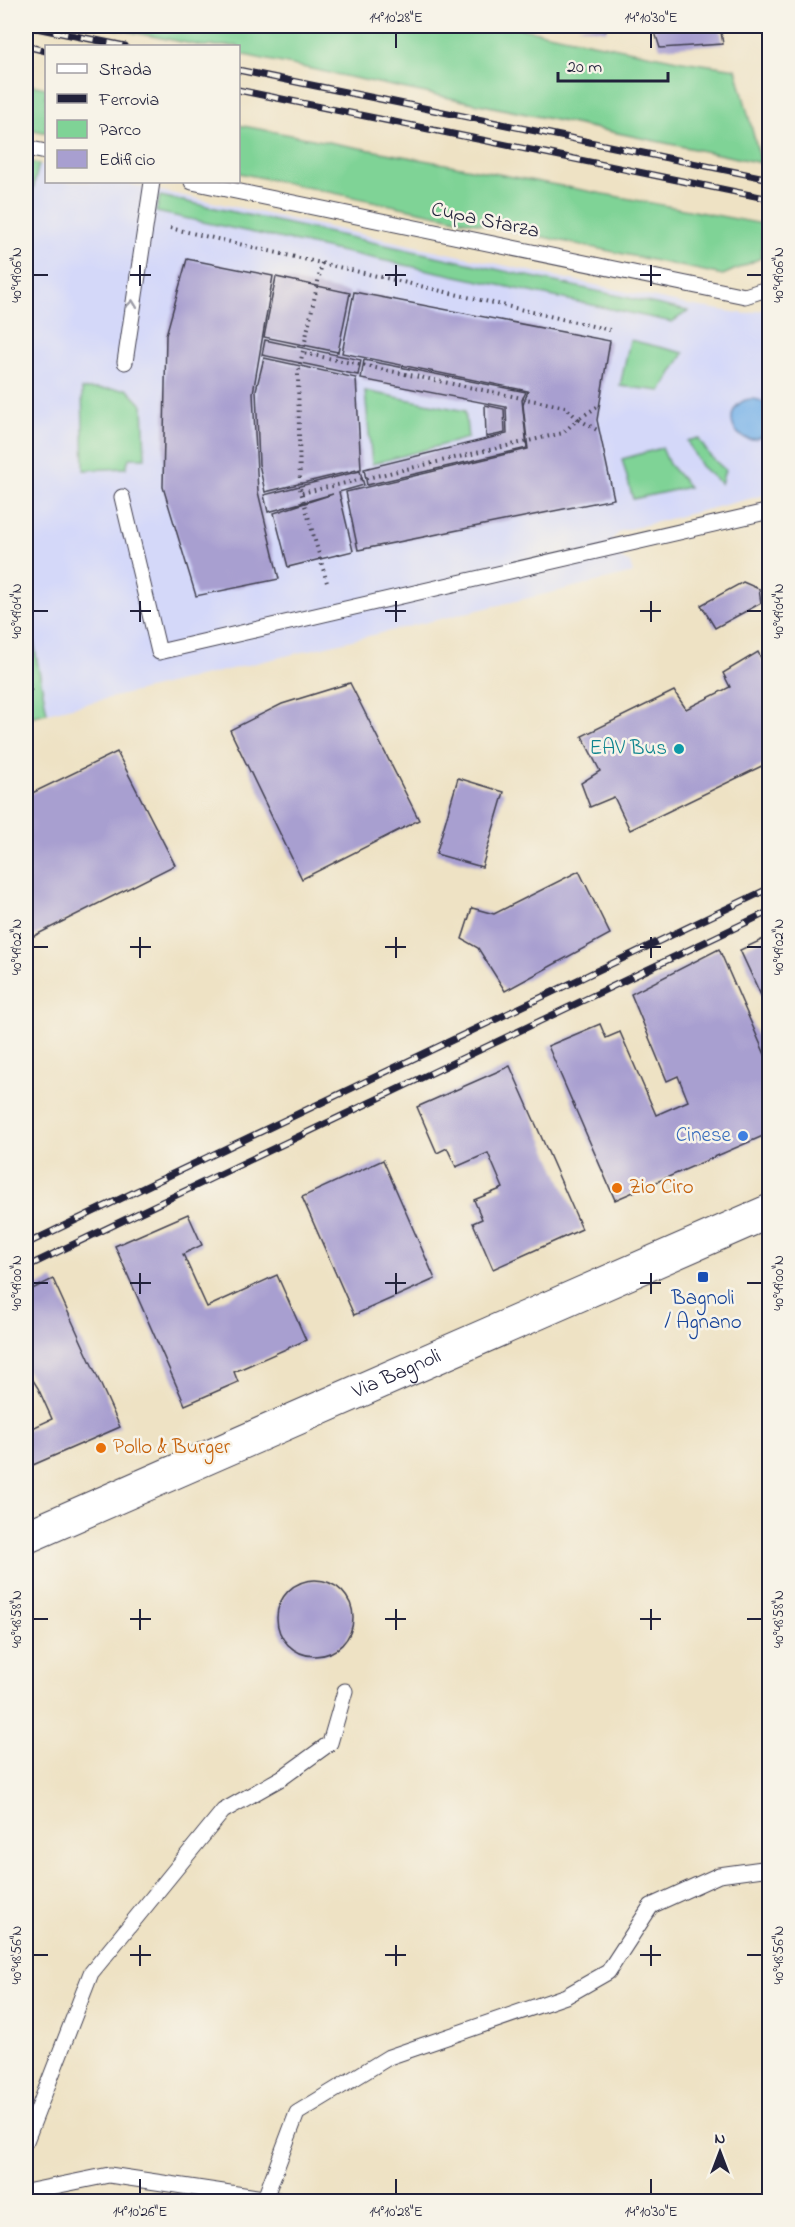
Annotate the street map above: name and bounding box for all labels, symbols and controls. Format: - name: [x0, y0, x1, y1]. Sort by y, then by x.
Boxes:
- text: 14°10'28"E: [369, 7, 423, 29]
- text: 14°10'30"E: [624, 7, 678, 29]
- legend: [45, 45, 240, 183]
- scale bar: [558, 45, 668, 83]
- text: 20 m: [567, 55, 602, 81]
- text: Strada: [99, 58, 152, 84]
- text: Ferrovia: [98, 88, 159, 114]
- text: Parco: [99, 118, 141, 144]
- text: Edificio: [99, 148, 155, 174]
- street label: Cupa Starza: [428, 195, 542, 247]
- text: 40°49'06"N: [6, 247, 28, 303]
- text: 40°49'06"N: [768, 247, 790, 303]
- one-way arrow: [125, 299, 138, 309]
- text: 40°49'04"N: [6, 583, 28, 639]
- text: 40°49'04"N: [768, 583, 790, 639]
- place label: EAV Bus: [589, 734, 667, 764]
- marker: EAV Bus: [672, 742, 686, 756]
- text: 40°49'02"N: [6, 919, 28, 975]
- text: 40°49'02"N: [768, 919, 790, 975]
- place label: Cinese: [676, 1121, 732, 1151]
- marker: Cinese: [736, 1129, 750, 1143]
- place label: Zio Ciro: [629, 1173, 694, 1203]
- marker: Zio Ciro: [610, 1181, 624, 1195]
- text: 40°49'00"N: [6, 1255, 28, 1311]
- text: 40°49'00"N: [768, 1255, 790, 1311]
- marker: Bagnoli / Agnano: [696, 1270, 710, 1284]
- place label: Bagnoli / Agnano: [664, 1284, 742, 1340]
- street label: Via Bagnoli: [347, 1342, 446, 1408]
- place label: Pollo & Burger: [113, 1433, 231, 1465]
- marker: Pollo & Burger: [94, 1441, 108, 1455]
- text: 40°48'58"N: [6, 1590, 28, 1648]
- text: 40°48'58"N: [768, 1590, 790, 1648]
- text: 40°48'56"N: [6, 1926, 28, 1984]
- text: 40°48'56"N: [768, 1926, 790, 1984]
- north arrow: [690, 2122, 750, 2182]
- text: N: [715, 2127, 726, 2151]
- text: 14°10'26"E: [113, 2201, 167, 2223]
- text: 14°10'28"E: [369, 2201, 423, 2223]
- text: 14°10'30"E: [624, 2201, 678, 2223]

